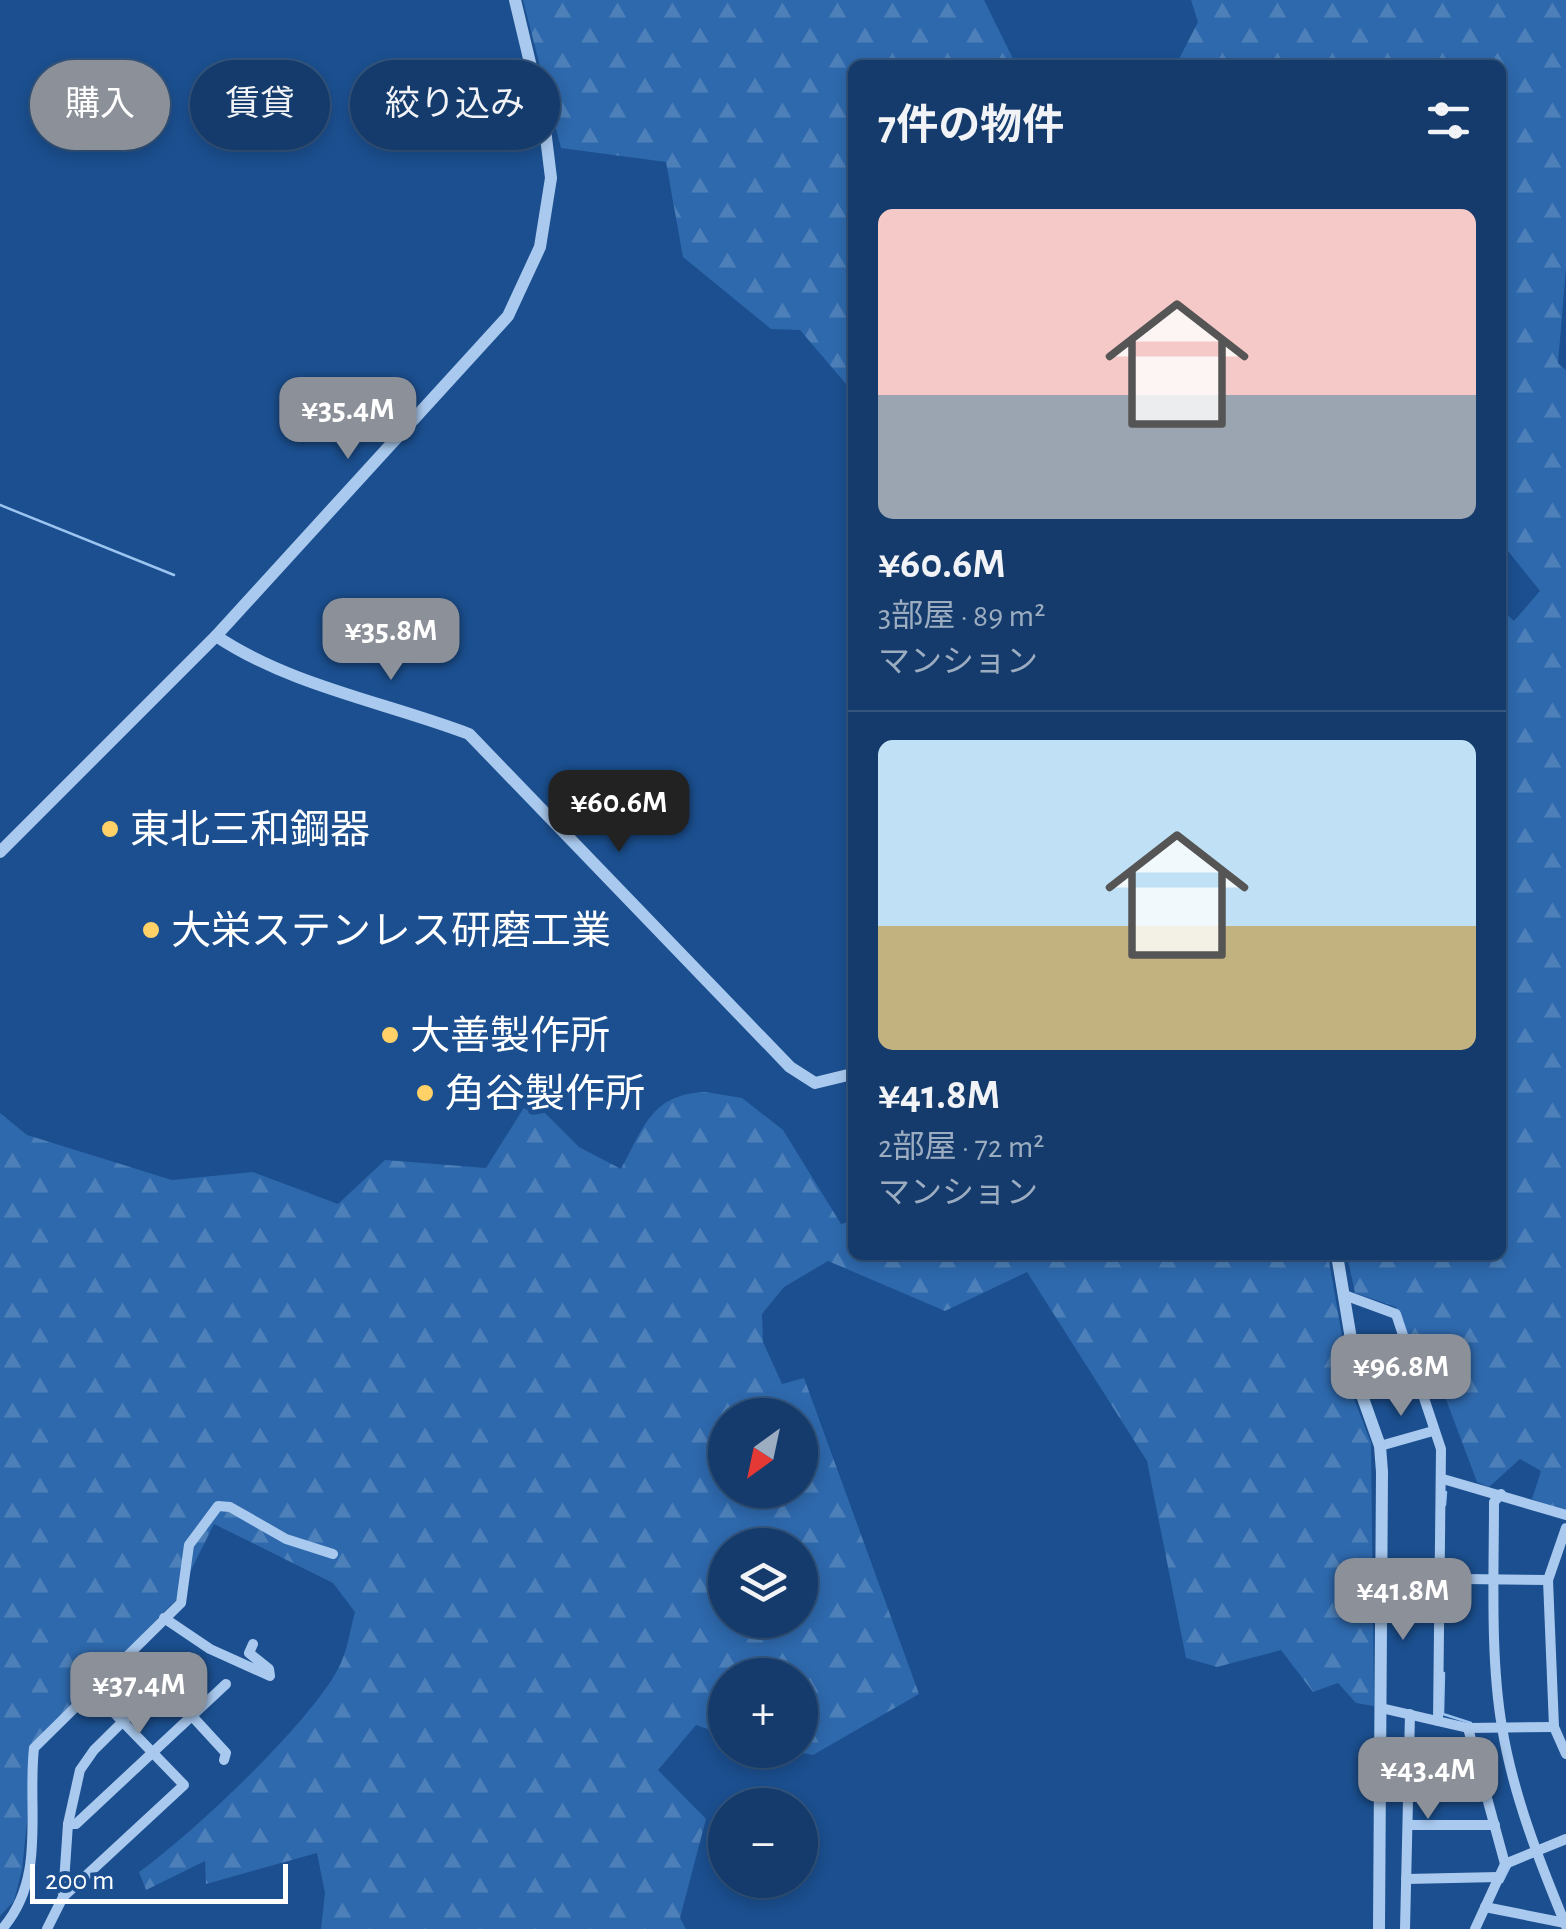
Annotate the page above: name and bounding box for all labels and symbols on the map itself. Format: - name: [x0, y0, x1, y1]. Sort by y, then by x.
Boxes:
- pin: ¥35.4M: [267, 377, 429, 462]
- pin: ¥35.8M: [310, 598, 472, 683]
- pin: ¥60.6M: [538, 770, 700, 855]
- place label: 東北三和鋼器: [130, 809, 370, 851]
- marker: 東北三和鋼器: [99, 818, 121, 840]
- place label: 大栄ステンレス研磨工業: [171, 910, 611, 952]
- marker: 大栄ステンレス研磨工業: [140, 919, 162, 941]
- place label: 大善製作所: [410, 1015, 610, 1057]
- marker: 大善製作所: [379, 1024, 401, 1046]
- place label: 角谷製作所: [445, 1073, 645, 1115]
- marker: 角谷製作所: [414, 1082, 436, 1104]
- pin: ¥96.8M: [1320, 1334, 1482, 1419]
- north arrow: [708, 1398, 818, 1508]
- pin: ¥41.8M: [1322, 1558, 1484, 1643]
- pin: ¥37.4M: [58, 1652, 220, 1737]
- pin: ¥43.4M: [1347, 1737, 1509, 1822]
- scale bar: [30, 1859, 288, 1904]

